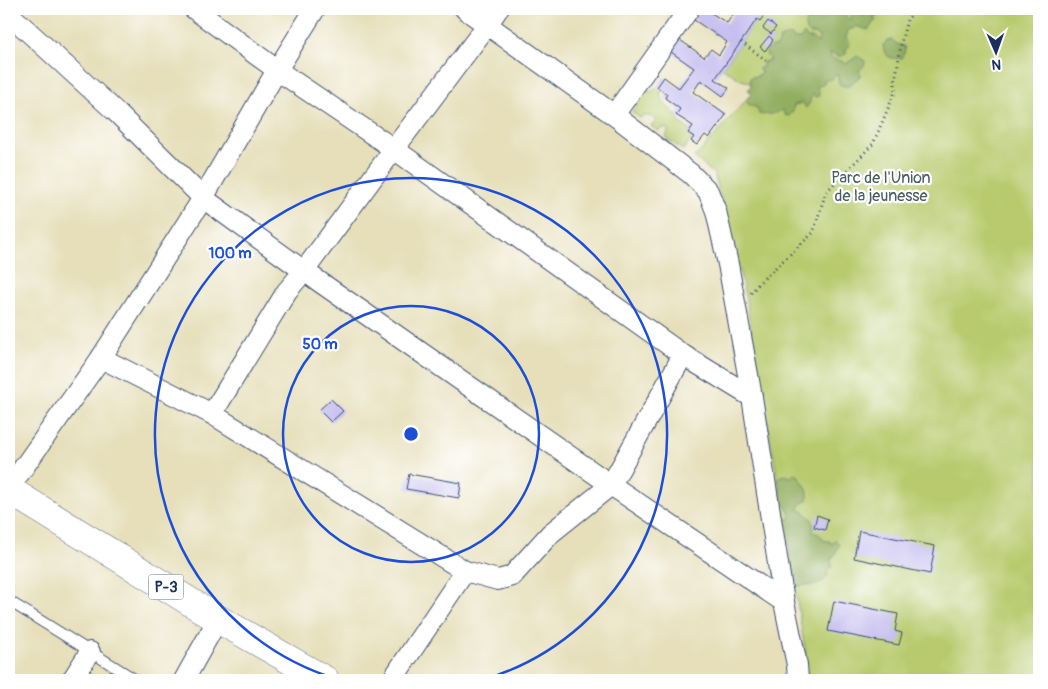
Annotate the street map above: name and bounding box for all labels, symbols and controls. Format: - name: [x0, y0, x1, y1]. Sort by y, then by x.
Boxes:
- north arrow: [970, 28, 1020, 78]
- text: N: [991, 56, 1001, 73]
- park label: Parc de l'Union de la jeunesse: [831, 168, 931, 206]
- text: 100 m: [209, 244, 251, 263]
- text: 50 m: [303, 335, 337, 354]
- centre of rings: [402, 425, 420, 443]
- road number: P-3: [148, 574, 184, 600]

